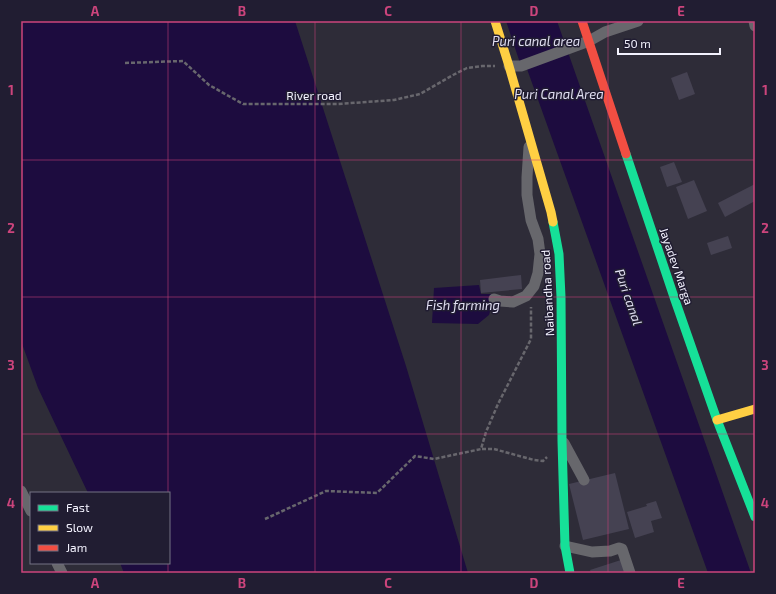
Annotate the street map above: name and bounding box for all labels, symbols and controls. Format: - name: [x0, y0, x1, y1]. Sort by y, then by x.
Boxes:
- text: A: [91, 3, 100, 19]
- text: B: [238, 3, 246, 19]
- text: C: [384, 3, 392, 19]
- text: D: [530, 3, 539, 19]
- text: E: [677, 3, 685, 19]
- scale bar: [618, 30, 720, 56]
- water label: Puri canal area: [492, 33, 580, 49]
- text: 50 m: [624, 36, 651, 50]
- text: 1: [8, 82, 14, 98]
- text: 1: [762, 82, 768, 98]
- water label: Puri Canal Area: [514, 86, 604, 102]
- street label: River road: [286, 88, 342, 102]
- text: 2: [7, 220, 15, 236]
- text: 2: [761, 220, 769, 236]
- street label: Jayadev Marga: [657, 226, 697, 306]
- street label: Naibandha road: [538, 249, 556, 337]
- water label: Puri canal: [612, 267, 646, 328]
- water label: Fish farming: [426, 297, 500, 313]
- text: 3: [7, 357, 15, 373]
- text: 3: [761, 357, 769, 373]
- legend: [30, 492, 170, 564]
- text: 4: [7, 495, 15, 511]
- text: 4: [761, 495, 769, 511]
- text: Fast: [66, 500, 90, 514]
- text: Slow: [66, 520, 93, 534]
- text: Jam: [66, 540, 87, 554]
- text: A: [91, 575, 100, 591]
- text: B: [238, 575, 246, 591]
- text: C: [384, 575, 392, 591]
- text: D: [530, 575, 539, 591]
- text: E: [677, 575, 685, 591]

